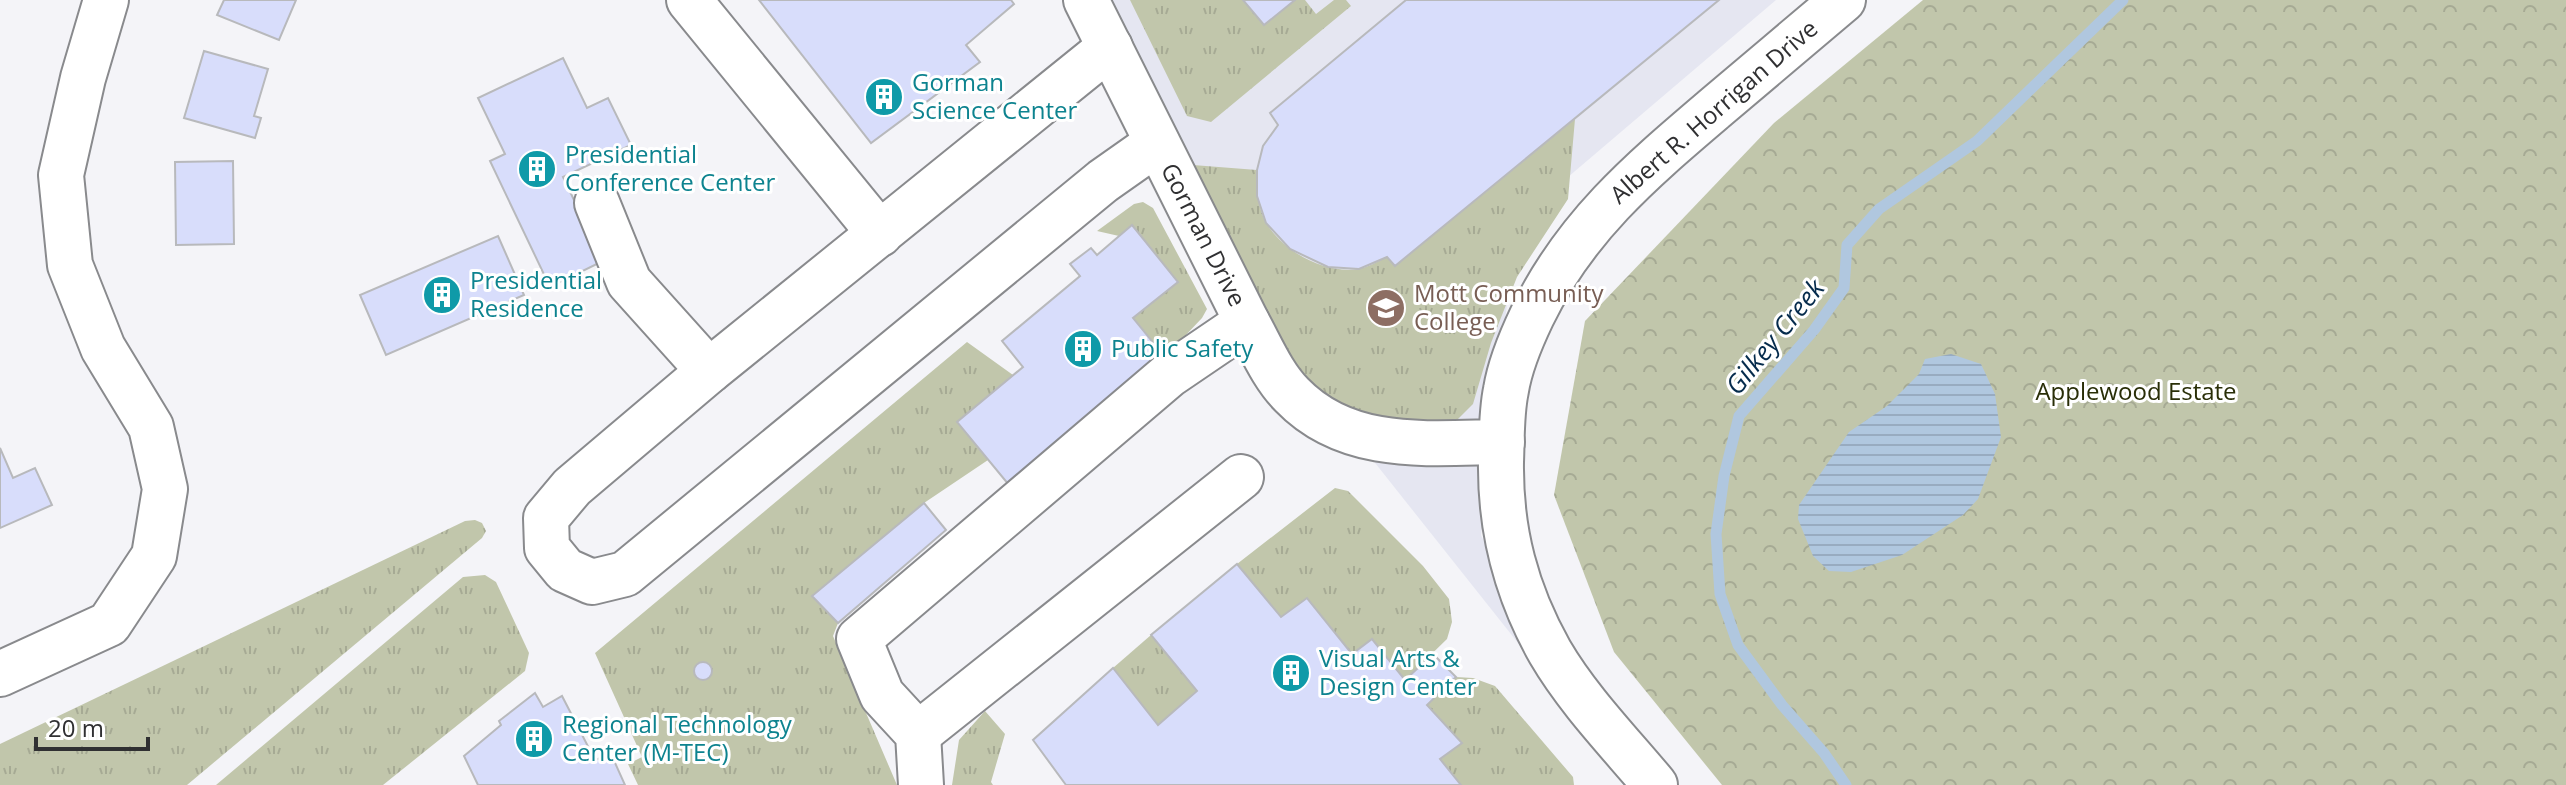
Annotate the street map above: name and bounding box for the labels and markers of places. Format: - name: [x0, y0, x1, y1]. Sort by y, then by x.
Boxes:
- place label: Gorman Science Center: [912, 65, 1077, 126]
- building icon: Gorman Science Center: [863, 76, 905, 118]
- place label: Presidential Conference Center: [565, 137, 775, 198]
- building icon: Presidential Conference Center: [516, 148, 558, 190]
- place label: Presidential Residence: [470, 263, 602, 324]
- building icon: Presidential Residence: [421, 274, 463, 316]
- place label: Mott Community College: [1414, 276, 1604, 337]
- school or university icon: Mott Community College: [1365, 287, 1407, 329]
- building icon: Public Safety: [1062, 328, 1104, 370]
- place label: Public Safety: [1111, 331, 1254, 364]
- place label: Visual Arts & Design Center: [1319, 641, 1477, 702]
- building icon: Visual Arts & Design Center: [1270, 652, 1312, 694]
- place label: Regional Technology Center (M-TEC): [562, 707, 793, 768]
- building icon: Regional Technology Center (M-TEC): [513, 718, 555, 760]

